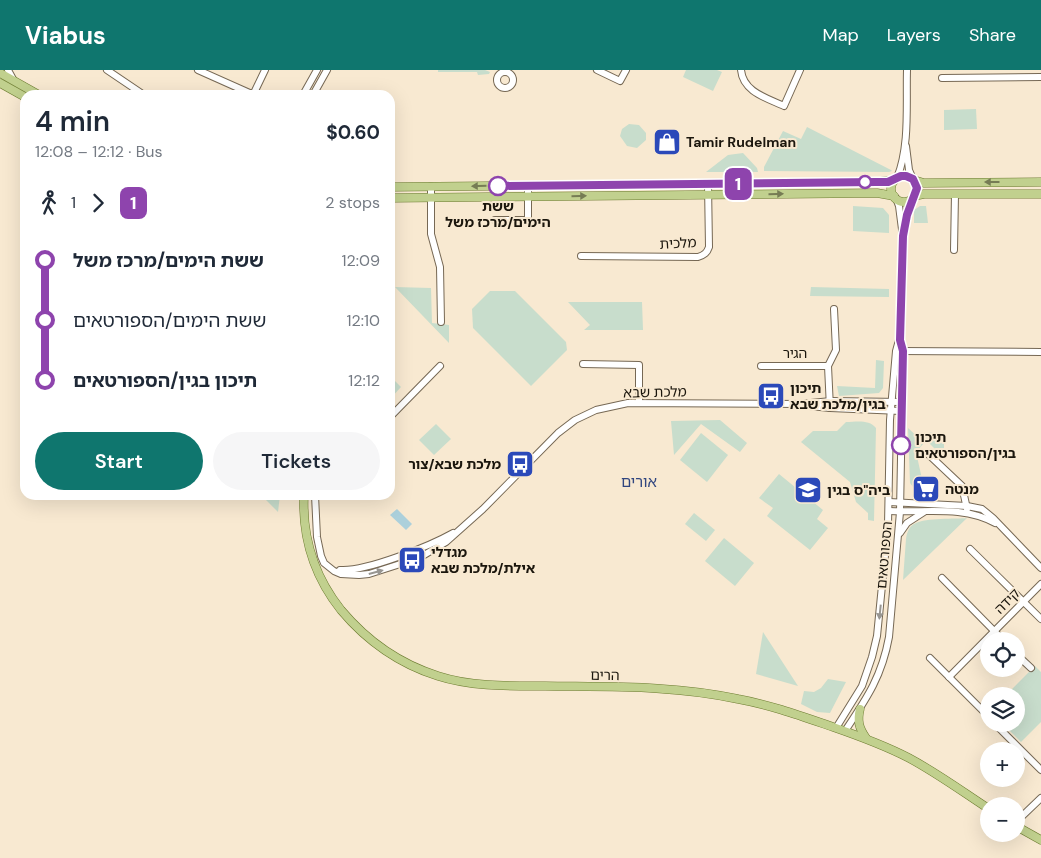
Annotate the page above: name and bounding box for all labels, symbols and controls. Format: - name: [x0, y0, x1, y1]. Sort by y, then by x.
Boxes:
- text: Viabus: [25, 20, 106, 51]
- text: Map: [823, 23, 859, 47]
- text: Layers: [887, 23, 941, 47]
- text: Share: [969, 23, 1016, 47]
- text: 4 min: [35, 103, 110, 140]
- text: $0.60: [326, 120, 380, 145]
- shop icon: Tamir Rudelman: [652, 127, 682, 157]
- place label: Tamir Rudelman: [686, 133, 796, 151]
- text: 12:08 – 12:12 · Bus: [35, 141, 163, 162]
- line badge: 1: [722, 168, 754, 200]
- text: 1: [735, 172, 741, 196]
- unlabelled marker: [858, 175, 872, 189]
- marker: ששת הימים/מרכז משל: [488, 176, 508, 196]
- one-way arrow: [984, 178, 1000, 186]
- one-way arrow: [471, 182, 487, 190]
- icon: walk: [35, 189, 63, 217]
- icon: forward: [84, 189, 112, 217]
- one-way arrow: [768, 190, 784, 198]
- text: 1: [130, 191, 137, 215]
- text: 1: [71, 192, 76, 213]
- text: 2 stops: [325, 192, 380, 213]
- one-way arrow: [571, 192, 587, 200]
- place label: ששת הימים/מרכז משל: [445, 197, 551, 231]
- street label: מלכית: [659, 233, 697, 253]
- text: ששת הימים/מרכז משל: [73, 248, 264, 273]
- text: 12:09: [342, 250, 380, 271]
- text: ששת הימים/הספורטאים: [73, 308, 266, 333]
- text: 12:10: [347, 310, 380, 331]
- street label: הגיר: [783, 344, 807, 362]
- text: תיכון בגין/הספורטאים: [73, 368, 257, 393]
- text: 12:12: [348, 370, 380, 391]
- place label: תיכון בגין/מלכת שבא: [790, 379, 886, 413]
- bus stop icon: תיכון בגין/מלכת שבא: [756, 381, 786, 411]
- street label: מלכת שבא: [623, 382, 687, 402]
- place label: תיכון בגין/הספורטאים: [915, 428, 1016, 462]
- button: Start: [35, 432, 203, 490]
- button: Tickets: [213, 432, 380, 490]
- marker: תיכון בגין/הספורטאים: [891, 435, 911, 455]
- bus stop icon: מלכת שבא/צור: [505, 449, 535, 479]
- place label: מלכת שבא/צור: [408, 455, 501, 473]
- district label: אורים: [621, 472, 657, 492]
- supermarket icon: מנטה: [911, 474, 941, 504]
- school or university icon: ביה"ס בגין: [793, 475, 823, 505]
- place label: מנטה: [945, 480, 979, 498]
- place label: ביה"ס בגין: [827, 481, 890, 499]
- street label: הספורטאים: [872, 520, 896, 590]
- place label: מגדלי אילת/מלכת שבא: [431, 543, 536, 577]
- bus stop icon: מגדלי אילת/מלכת שבא: [397, 545, 427, 575]
- one-way arrow: [368, 568, 383, 576]
- street label: קידה: [990, 584, 1024, 618]
- one-way arrow: [875, 604, 883, 620]
- map controls: [980, 632, 1025, 842]
- button: locate: [980, 632, 1025, 677]
- street label: הרים: [590, 666, 620, 684]
- button: layers: [980, 687, 1025, 732]
- button: +: [980, 742, 1025, 787]
- button: −: [980, 797, 1025, 842]

